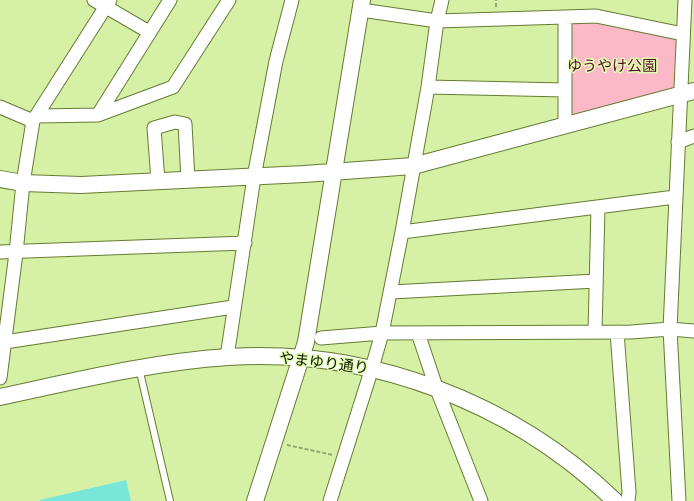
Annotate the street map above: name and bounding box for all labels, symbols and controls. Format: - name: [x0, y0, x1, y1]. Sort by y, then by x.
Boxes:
- park label: ゆうやけ公園: [567, 57, 657, 75]
- street label: やまゆり通り: [278, 349, 370, 377]

